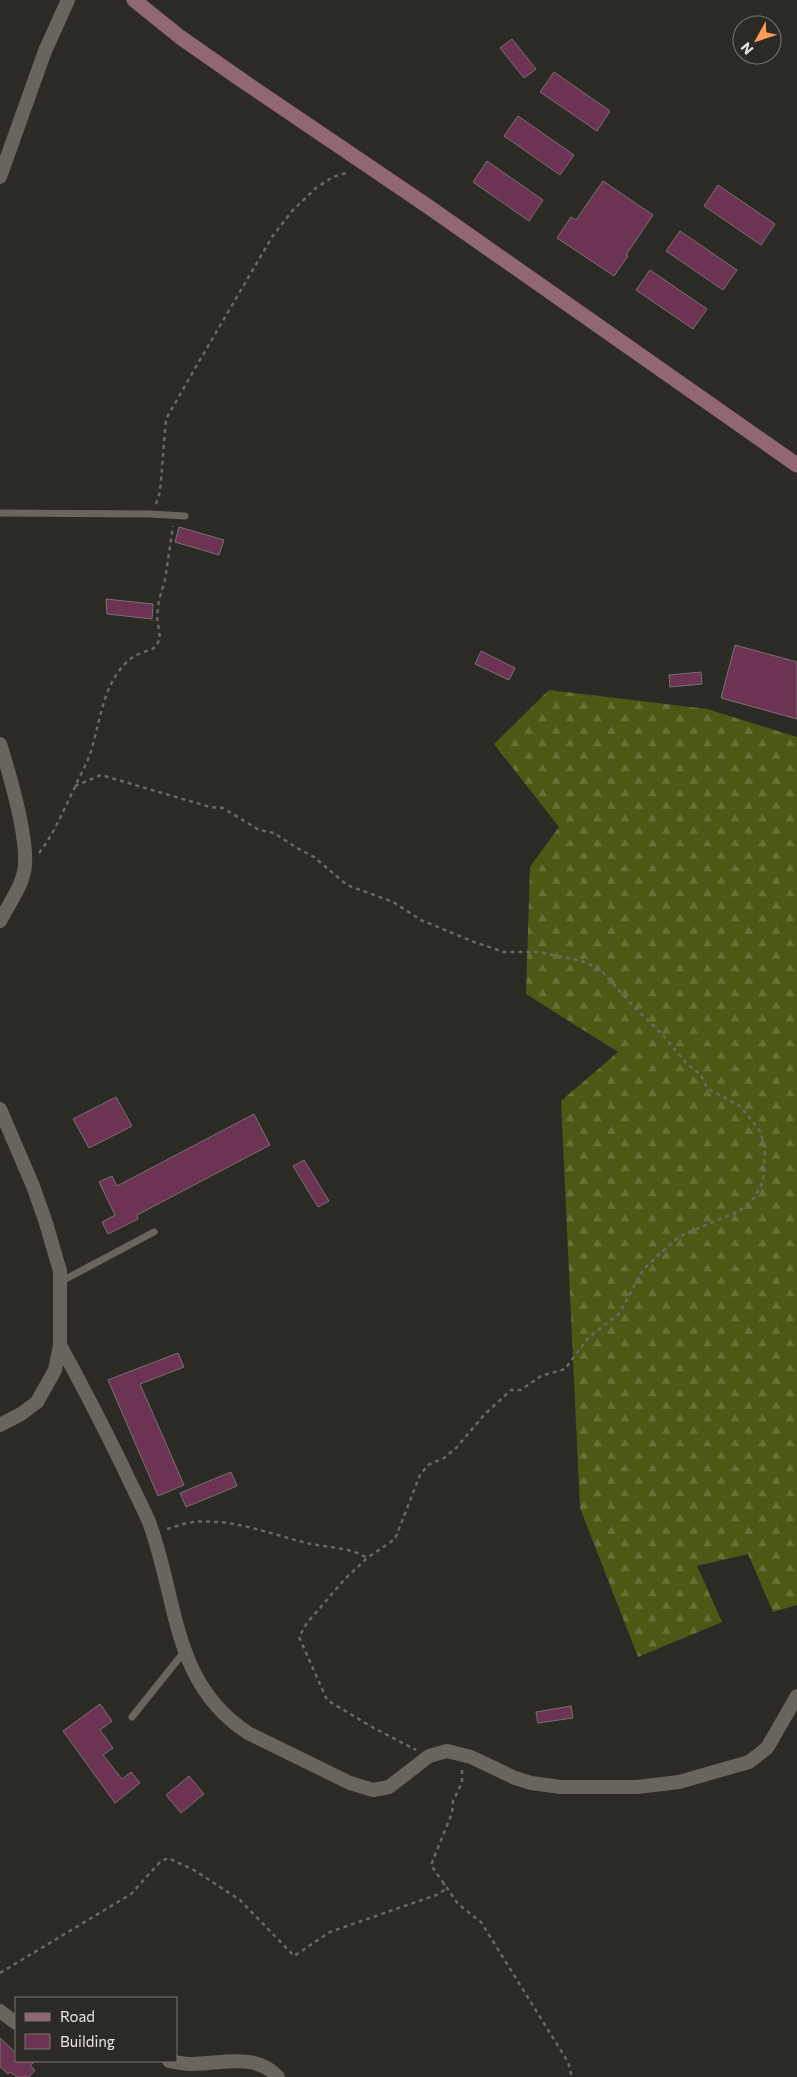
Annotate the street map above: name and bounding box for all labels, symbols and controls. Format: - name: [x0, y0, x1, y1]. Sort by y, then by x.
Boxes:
- north arrow: [732, 15, 782, 65]
- text: N: [737, 39, 757, 58]
- legend: [15, 1997, 178, 2062]
- text: Road: [60, 2007, 95, 2025]
- text: Building: [60, 2032, 115, 2050]

